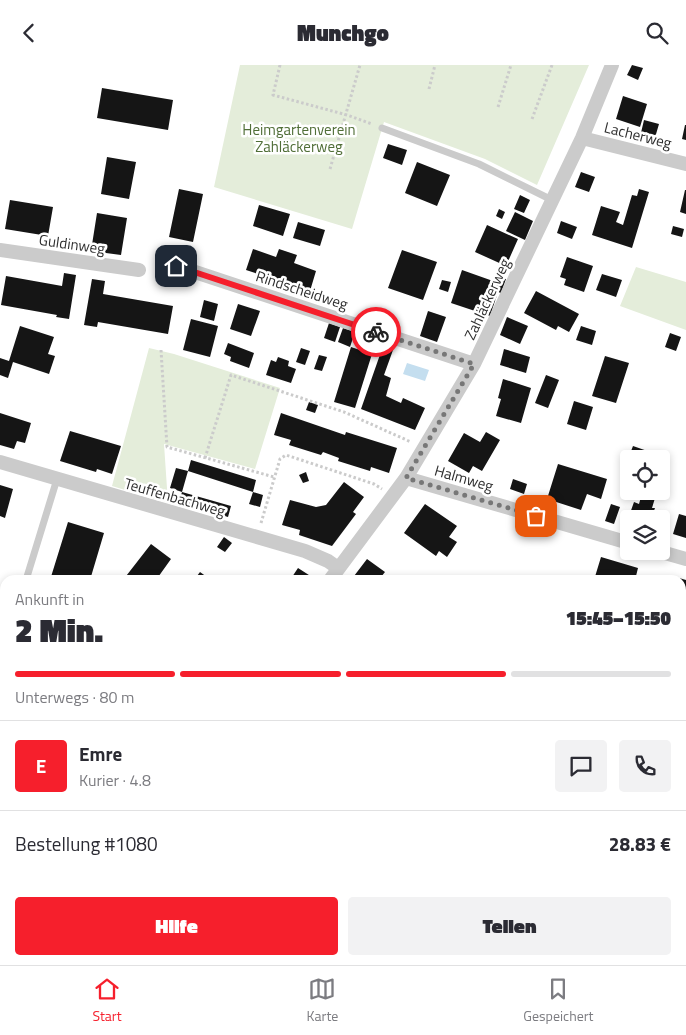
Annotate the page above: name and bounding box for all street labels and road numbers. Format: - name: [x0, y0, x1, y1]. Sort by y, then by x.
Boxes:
- street label: Lacherweg: [602, 116, 674, 155]
- street label: Guldinweg: [37, 228, 107, 260]
- street label: Zahläckerweg: [458, 254, 516, 344]
- street label: Rindscheidweg: [253, 264, 351, 316]
- street label: Halmweg: [432, 459, 496, 497]
- street label: Teuffenbachweg: [122, 472, 228, 522]

